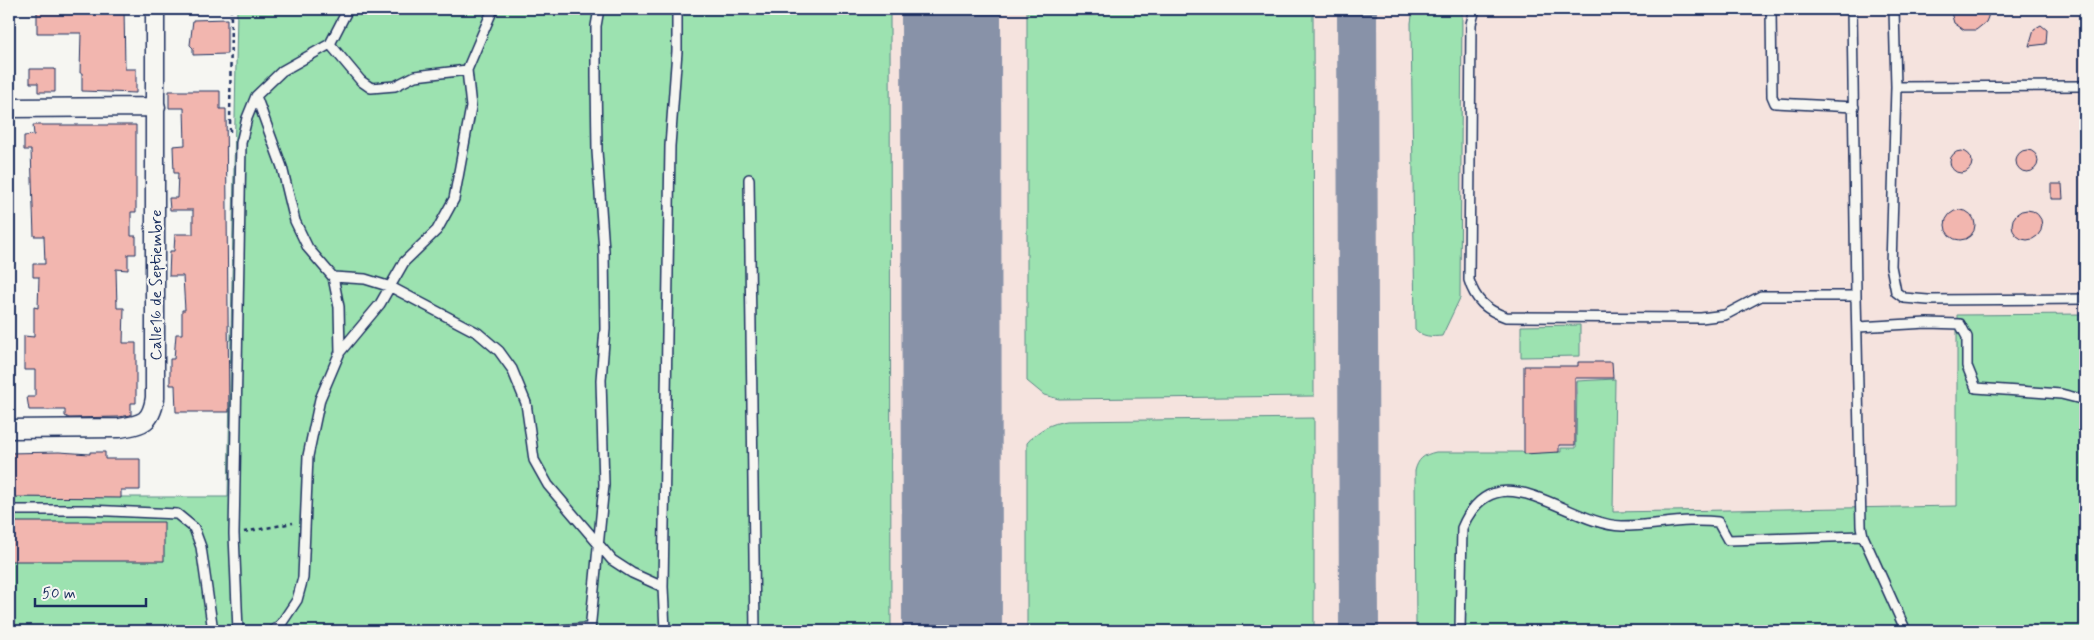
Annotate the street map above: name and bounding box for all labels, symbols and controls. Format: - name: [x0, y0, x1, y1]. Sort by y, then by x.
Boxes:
- street label: Calle16 de Septiembre: [146, 209, 167, 361]
- scale bar: [35, 575, 146, 607]
- text: 50 m: [42, 584, 76, 604]

